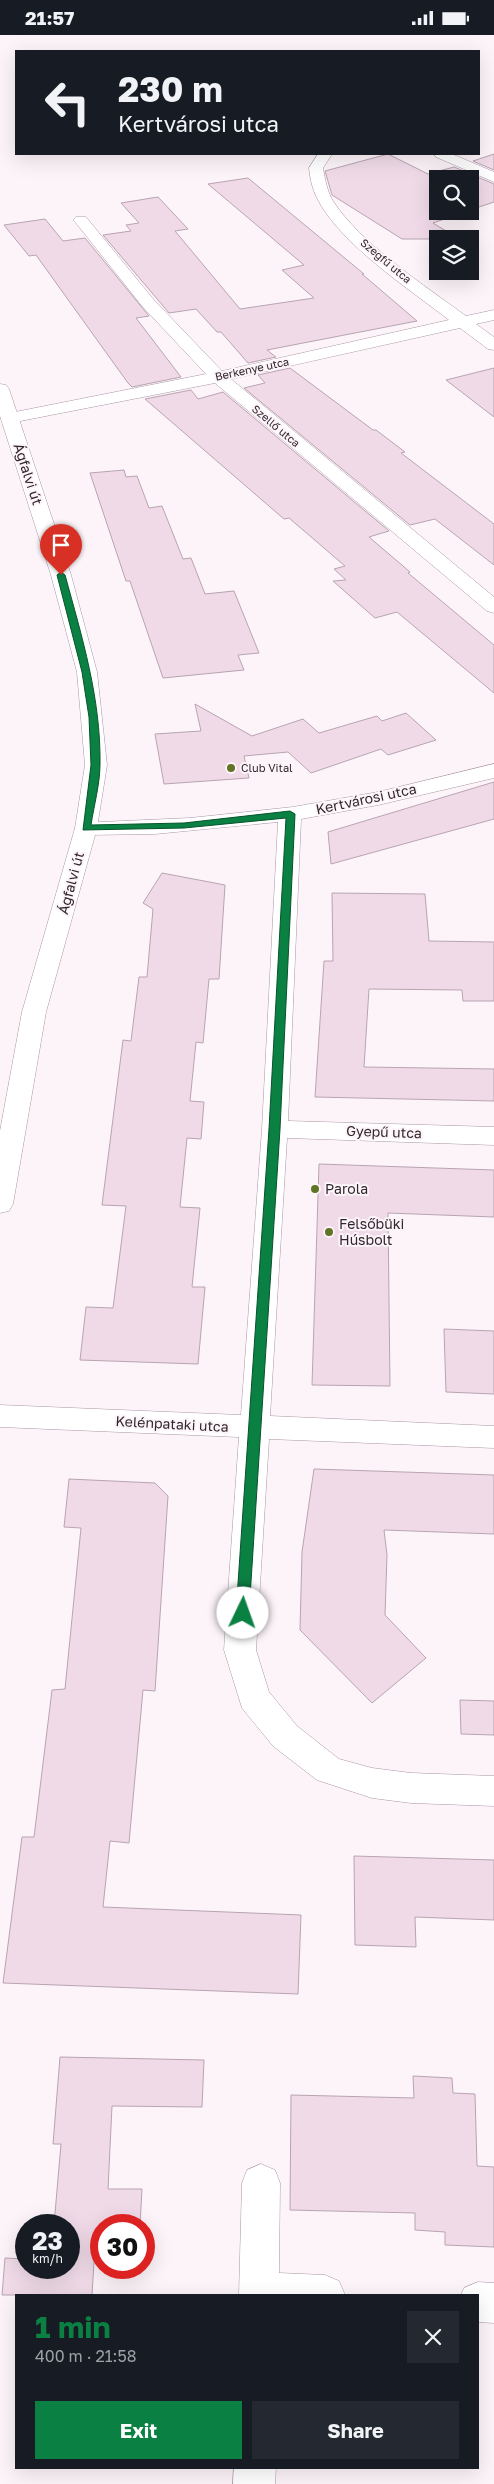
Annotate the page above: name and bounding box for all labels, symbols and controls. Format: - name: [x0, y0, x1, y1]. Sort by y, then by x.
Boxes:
- text: 21:57: [25, 6, 74, 29]
- text: 230 m: [118, 68, 223, 110]
- icon: left: [35, 70, 100, 135]
- text: Kertvárosi utca: [118, 110, 279, 137]
- map controls: [429, 170, 479, 280]
- button: search: [429, 170, 479, 220]
- button: layers: [429, 230, 479, 280]
- street label: Szegfű utca: [358, 236, 414, 286]
- street label: Berkenye utca: [214, 354, 290, 383]
- street label: Szellő utca: [250, 402, 303, 449]
- street label: Ágfalvi út: [11, 441, 46, 507]
- pin: [40, 524, 82, 575]
- icon: arrive: [47, 531, 75, 559]
- place label: Club Vital: [241, 761, 293, 774]
- marker: Club Vital: [225, 762, 237, 774]
- street label: Kertvárosi utca: [314, 780, 418, 817]
- street label: Ágfalvi út: [54, 850, 87, 916]
- street label: Gyepű utca: [346, 1122, 422, 1141]
- place label: Parola: [325, 1180, 368, 1197]
- marker: Parola: [309, 1183, 321, 1195]
- place label: Felsőbüki Húsbolt: [339, 1215, 404, 1248]
- marker: Felsőbüki Húsbolt: [323, 1226, 335, 1238]
- street label: Kelénpataki utca: [115, 1412, 229, 1435]
- position arrow: [216, 1586, 268, 1638]
- speed limit sign: 30: [90, 2214, 155, 2279]
- text: 23: [32, 2225, 63, 2256]
- text: km/h: [32, 2251, 63, 2266]
- text: 1 min: [35, 2309, 111, 2345]
- button: close: [407, 2311, 459, 2363]
- text: 400 m · 21:58: [35, 2346, 136, 2366]
- button: Exit: [35, 2401, 242, 2459]
- button: Share: [252, 2401, 459, 2459]

